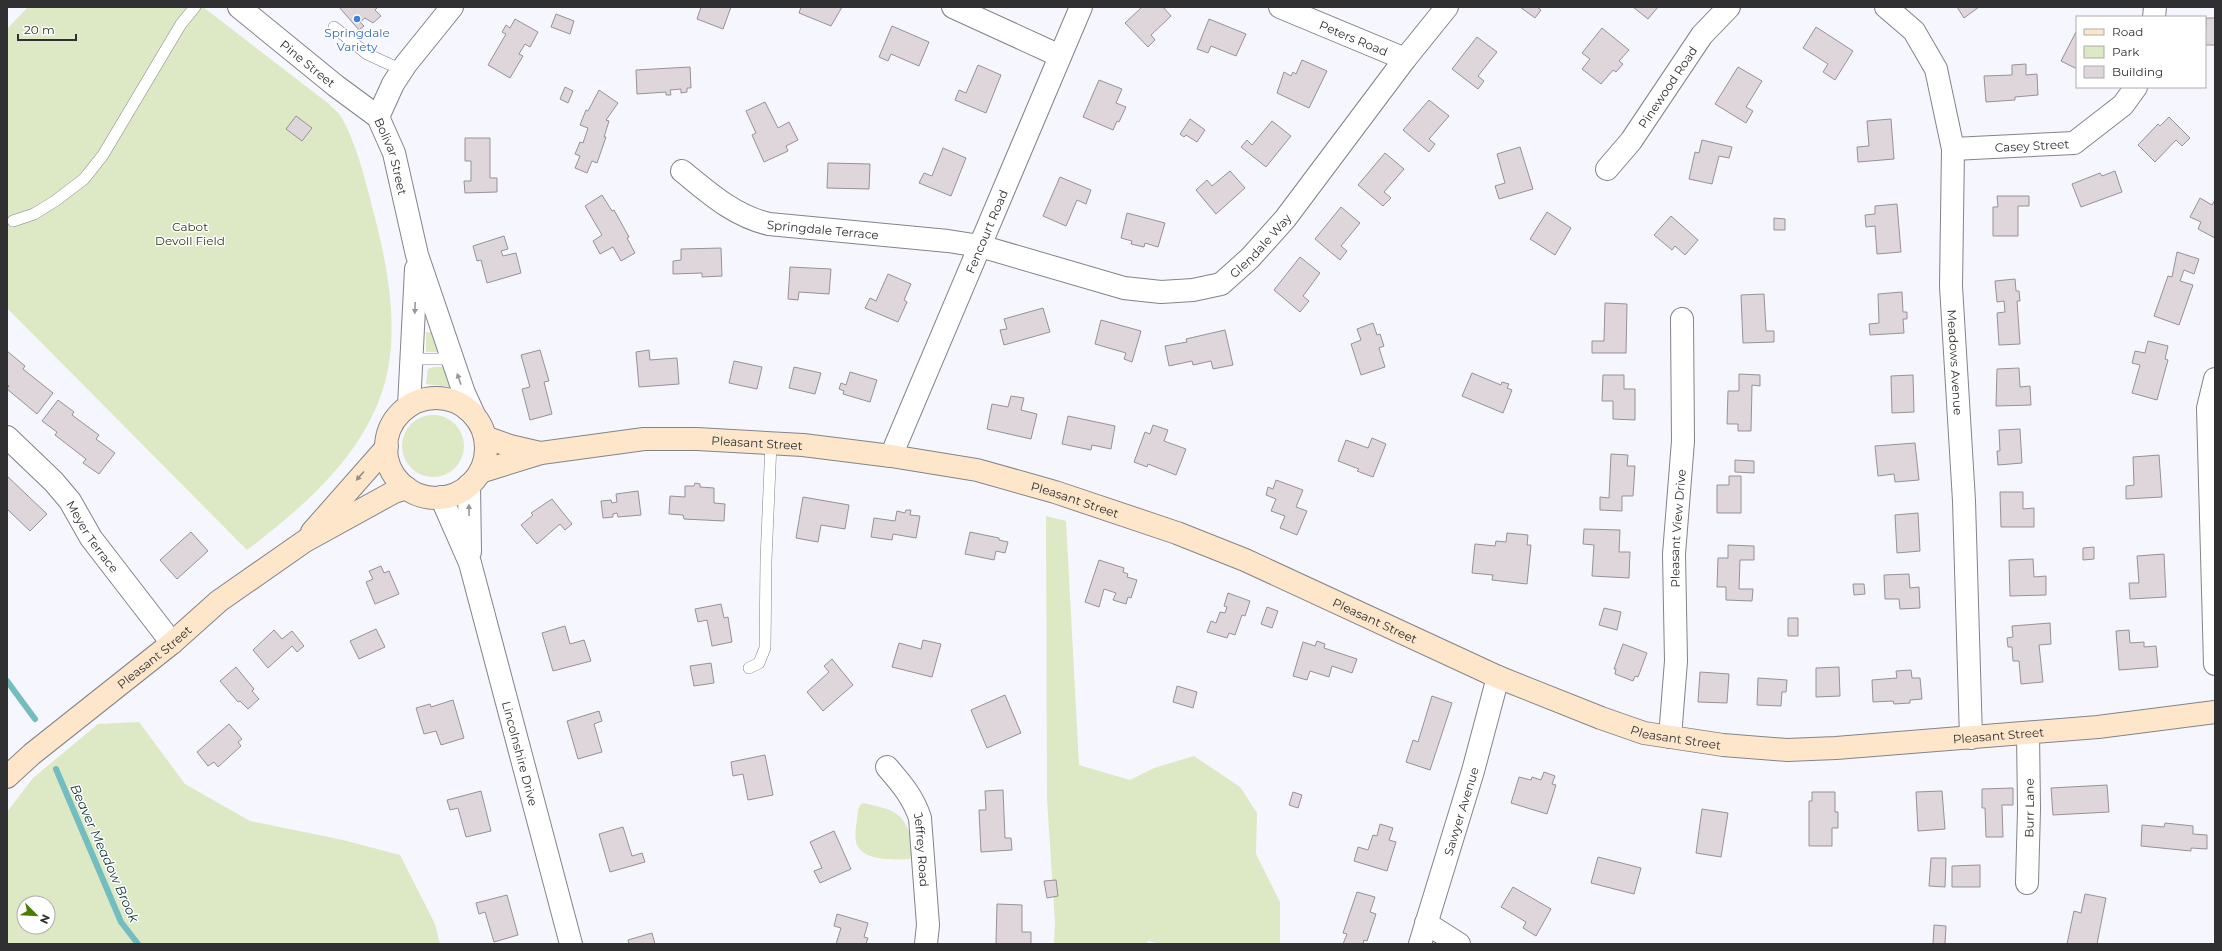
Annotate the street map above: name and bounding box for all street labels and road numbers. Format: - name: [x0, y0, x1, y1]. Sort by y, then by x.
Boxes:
- street label: Peters Road: [1317, 17, 1390, 59]
- street label: Pine Street: [277, 36, 339, 90]
- street label: Pinewood Road: [1635, 43, 1700, 131]
- street label: Bolivar Street: [372, 115, 411, 196]
- street label: Casey Street: [1994, 136, 2070, 154]
- street label: Fencourt Road: [962, 187, 1010, 275]
- street label: Glendale Way: [1226, 210, 1294, 281]
- street label: Springdale Terrace: [766, 216, 879, 242]
- street label: Meadows Avenue: [1945, 309, 1966, 416]
- street label: Pleasant Street: [711, 432, 803, 452]
- street label: Pleasant View Drive: [1666, 468, 1688, 588]
- street label: Pleasant Street: [1029, 478, 1121, 520]
- street label: Meyer Terrace: [64, 497, 122, 575]
- street label: Pleasant Street: [1330, 594, 1420, 646]
- street label: Pleasant Street: [114, 622, 194, 691]
- street label: Lincolnshire Drive: [499, 699, 542, 807]
- street label: Pleasant Street: [1629, 721, 1722, 752]
- street label: Pleasant Street: [1952, 724, 2045, 746]
- street label: Sawyer Avenue: [1440, 765, 1481, 857]
- street label: Burr Lane: [2021, 778, 2037, 838]
- street label: Jeffrey Road: [911, 809, 933, 887]

